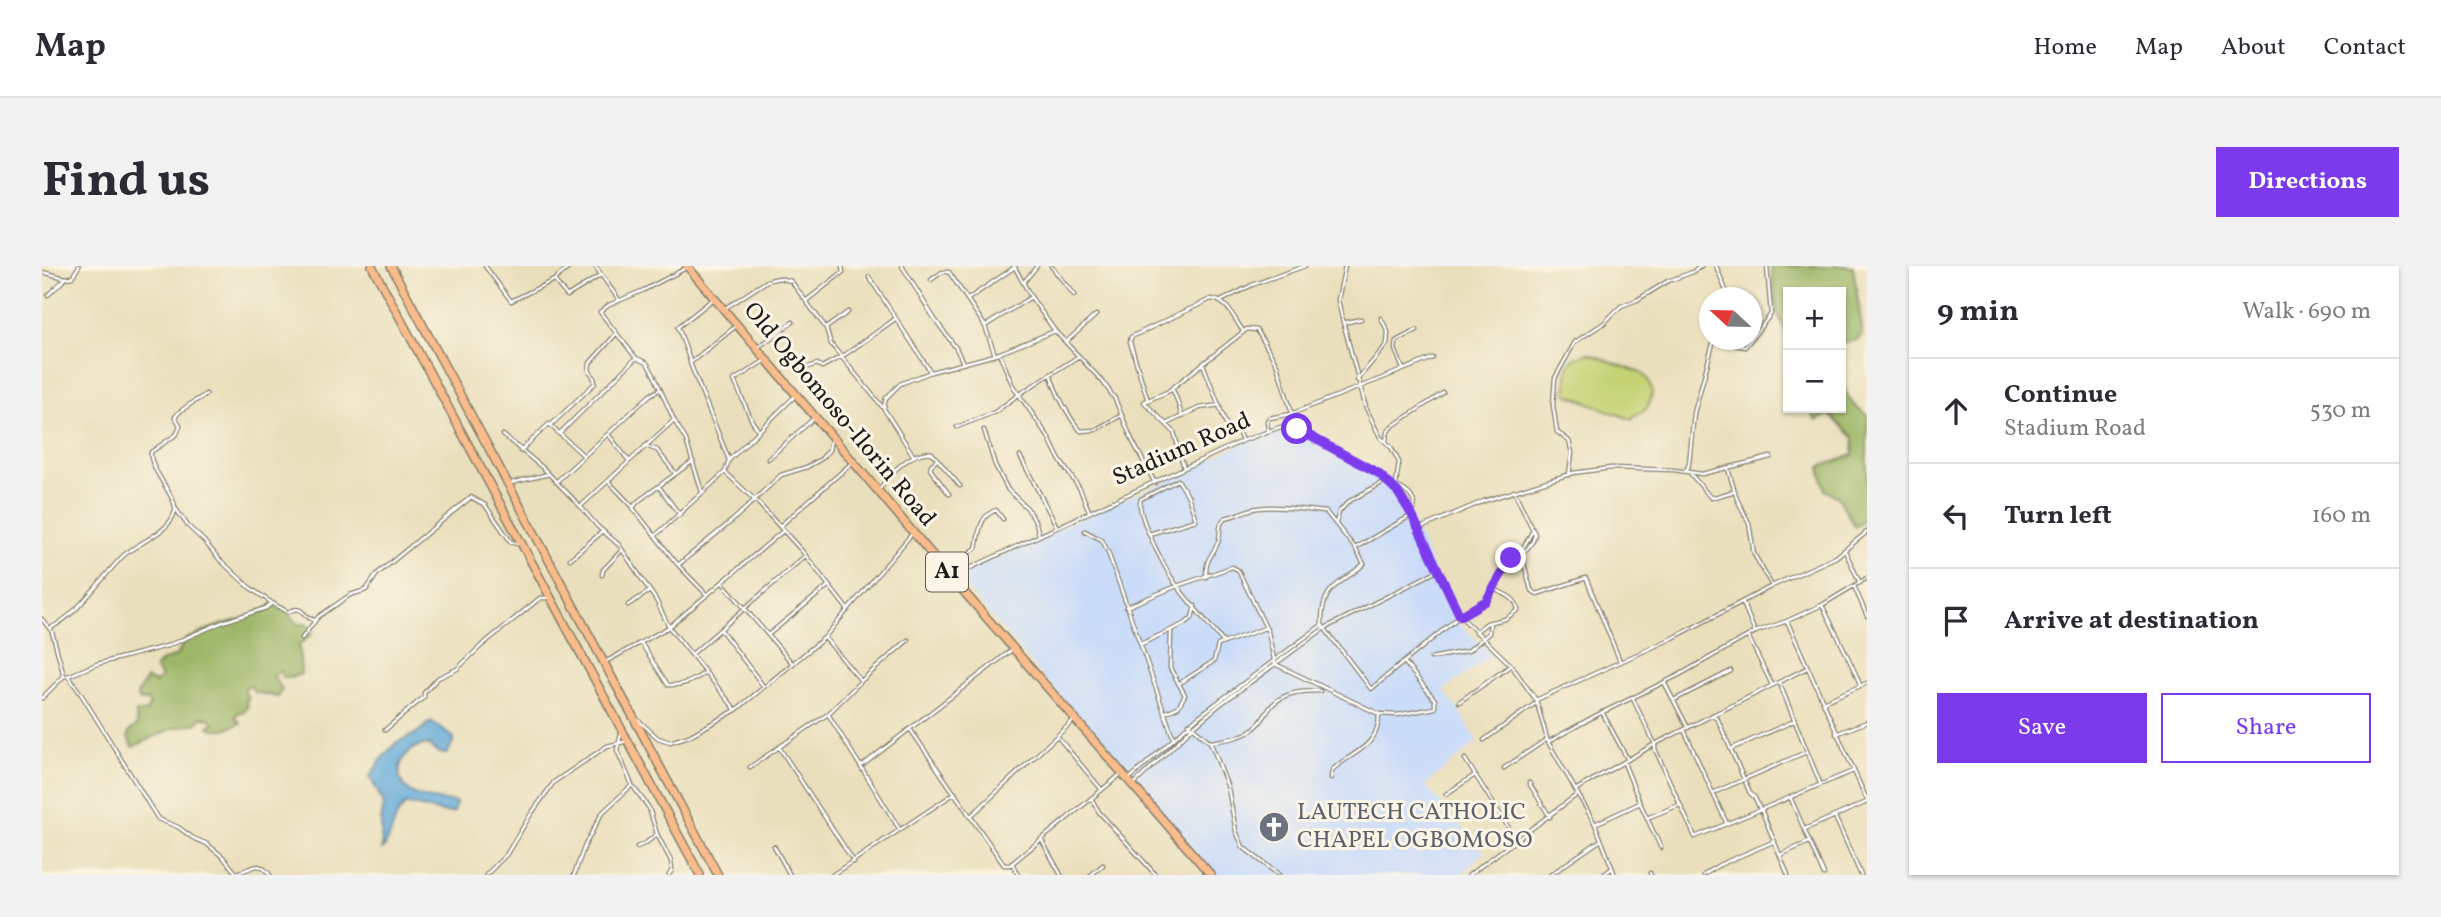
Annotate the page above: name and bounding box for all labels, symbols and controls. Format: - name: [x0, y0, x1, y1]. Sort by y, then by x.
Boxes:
- text: Map: [35, 25, 106, 71]
- text: Home: [2033, 31, 2097, 65]
- text: Map: [2135, 31, 2183, 65]
- text: About: [2221, 31, 2286, 65]
- text: Contact: [2324, 31, 2406, 65]
- button: Directions: [2216, 147, 2399, 217]
- text: Find us: [42, 148, 210, 217]
- north arrow: [1699, 287, 1762, 350]
- map controls: [1783, 287, 1846, 413]
- button: +: [1783, 287, 1846, 350]
- text: 9 min: [1937, 291, 2019, 333]
- street label: Old Ogbomoso-Ilorin Road: [735, 295, 943, 535]
- text: Walk · 690 m: [2242, 296, 2371, 328]
- button: −: [1783, 350, 1846, 413]
- text: Continue: [2004, 377, 2117, 413]
- icon: ahead: [1937, 392, 1975, 430]
- text: 530 m: [2310, 395, 2371, 427]
- street label: Stadium Road: [1107, 404, 1257, 496]
- route start: [1281, 413, 1312, 444]
- text: Stadium Road: [2004, 413, 2146, 445]
- icon: left: [1937, 497, 1975, 535]
- text: Turn left: [2004, 498, 2112, 534]
- text: 160 m: [2312, 500, 2371, 532]
- route end: [1495, 542, 1526, 573]
- road number: A1: [926, 552, 968, 592]
- icon: arrive: [1937, 602, 1975, 640]
- text: Arrive at destination: [2004, 603, 2259, 639]
- button: Save: [1937, 693, 2147, 763]
- button: Share: [2161, 693, 2371, 763]
- place label: LAUTECH CATHOLIC CHAPEL OGBOMOSO: [1297, 796, 1533, 858]
- church icon: LAUTECH CATHOLIC CHAPEL OGBOMOSO: [1257, 810, 1291, 844]

